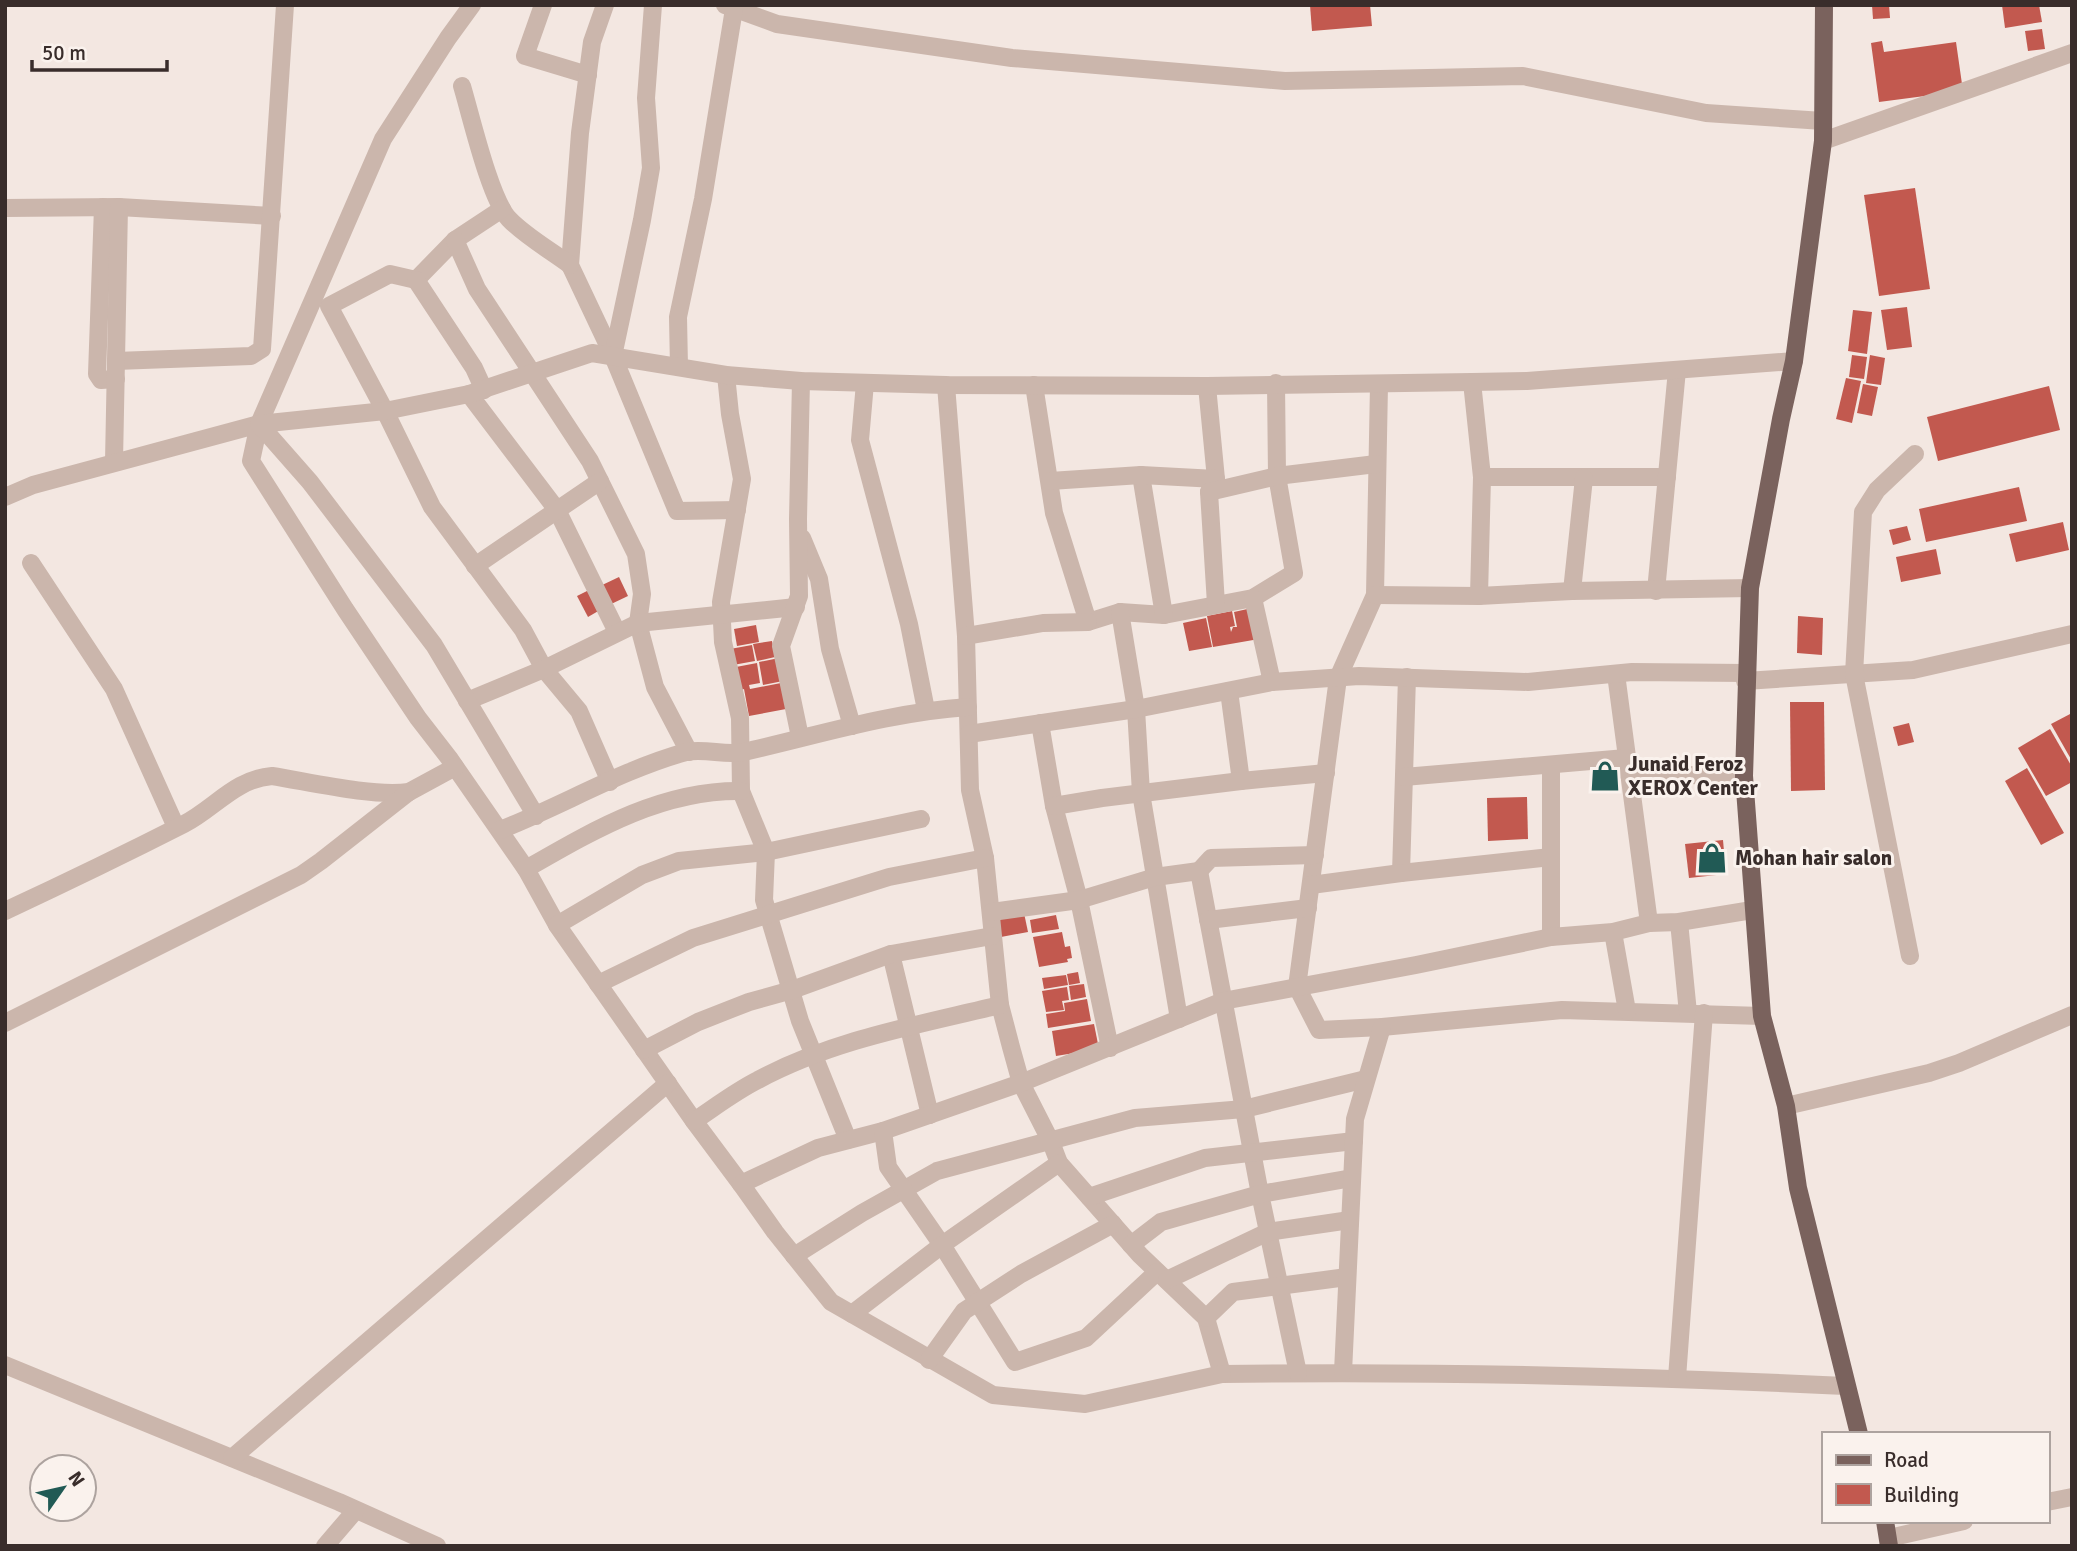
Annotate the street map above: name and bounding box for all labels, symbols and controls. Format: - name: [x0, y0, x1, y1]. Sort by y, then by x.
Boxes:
- scale bar: [32, 28, 166, 72]
- text: 50 m: [42, 40, 86, 66]
- place label: Junaid Feroz XEROX Center: [1628, 751, 1759, 801]
- shop icon: Junaid Feroz XEROX Center: [1588, 759, 1622, 793]
- shop icon: Mohan hair salon: [1695, 841, 1729, 875]
- place label: Mohan hair salon: [1735, 845, 1892, 871]
- legend: [1822, 1432, 2049, 1523]
- text: Road: [1884, 1447, 1929, 1473]
- north arrow: [28, 1453, 98, 1523]
- text: N: [63, 1467, 90, 1491]
- text: Building: [1884, 1482, 1959, 1508]

